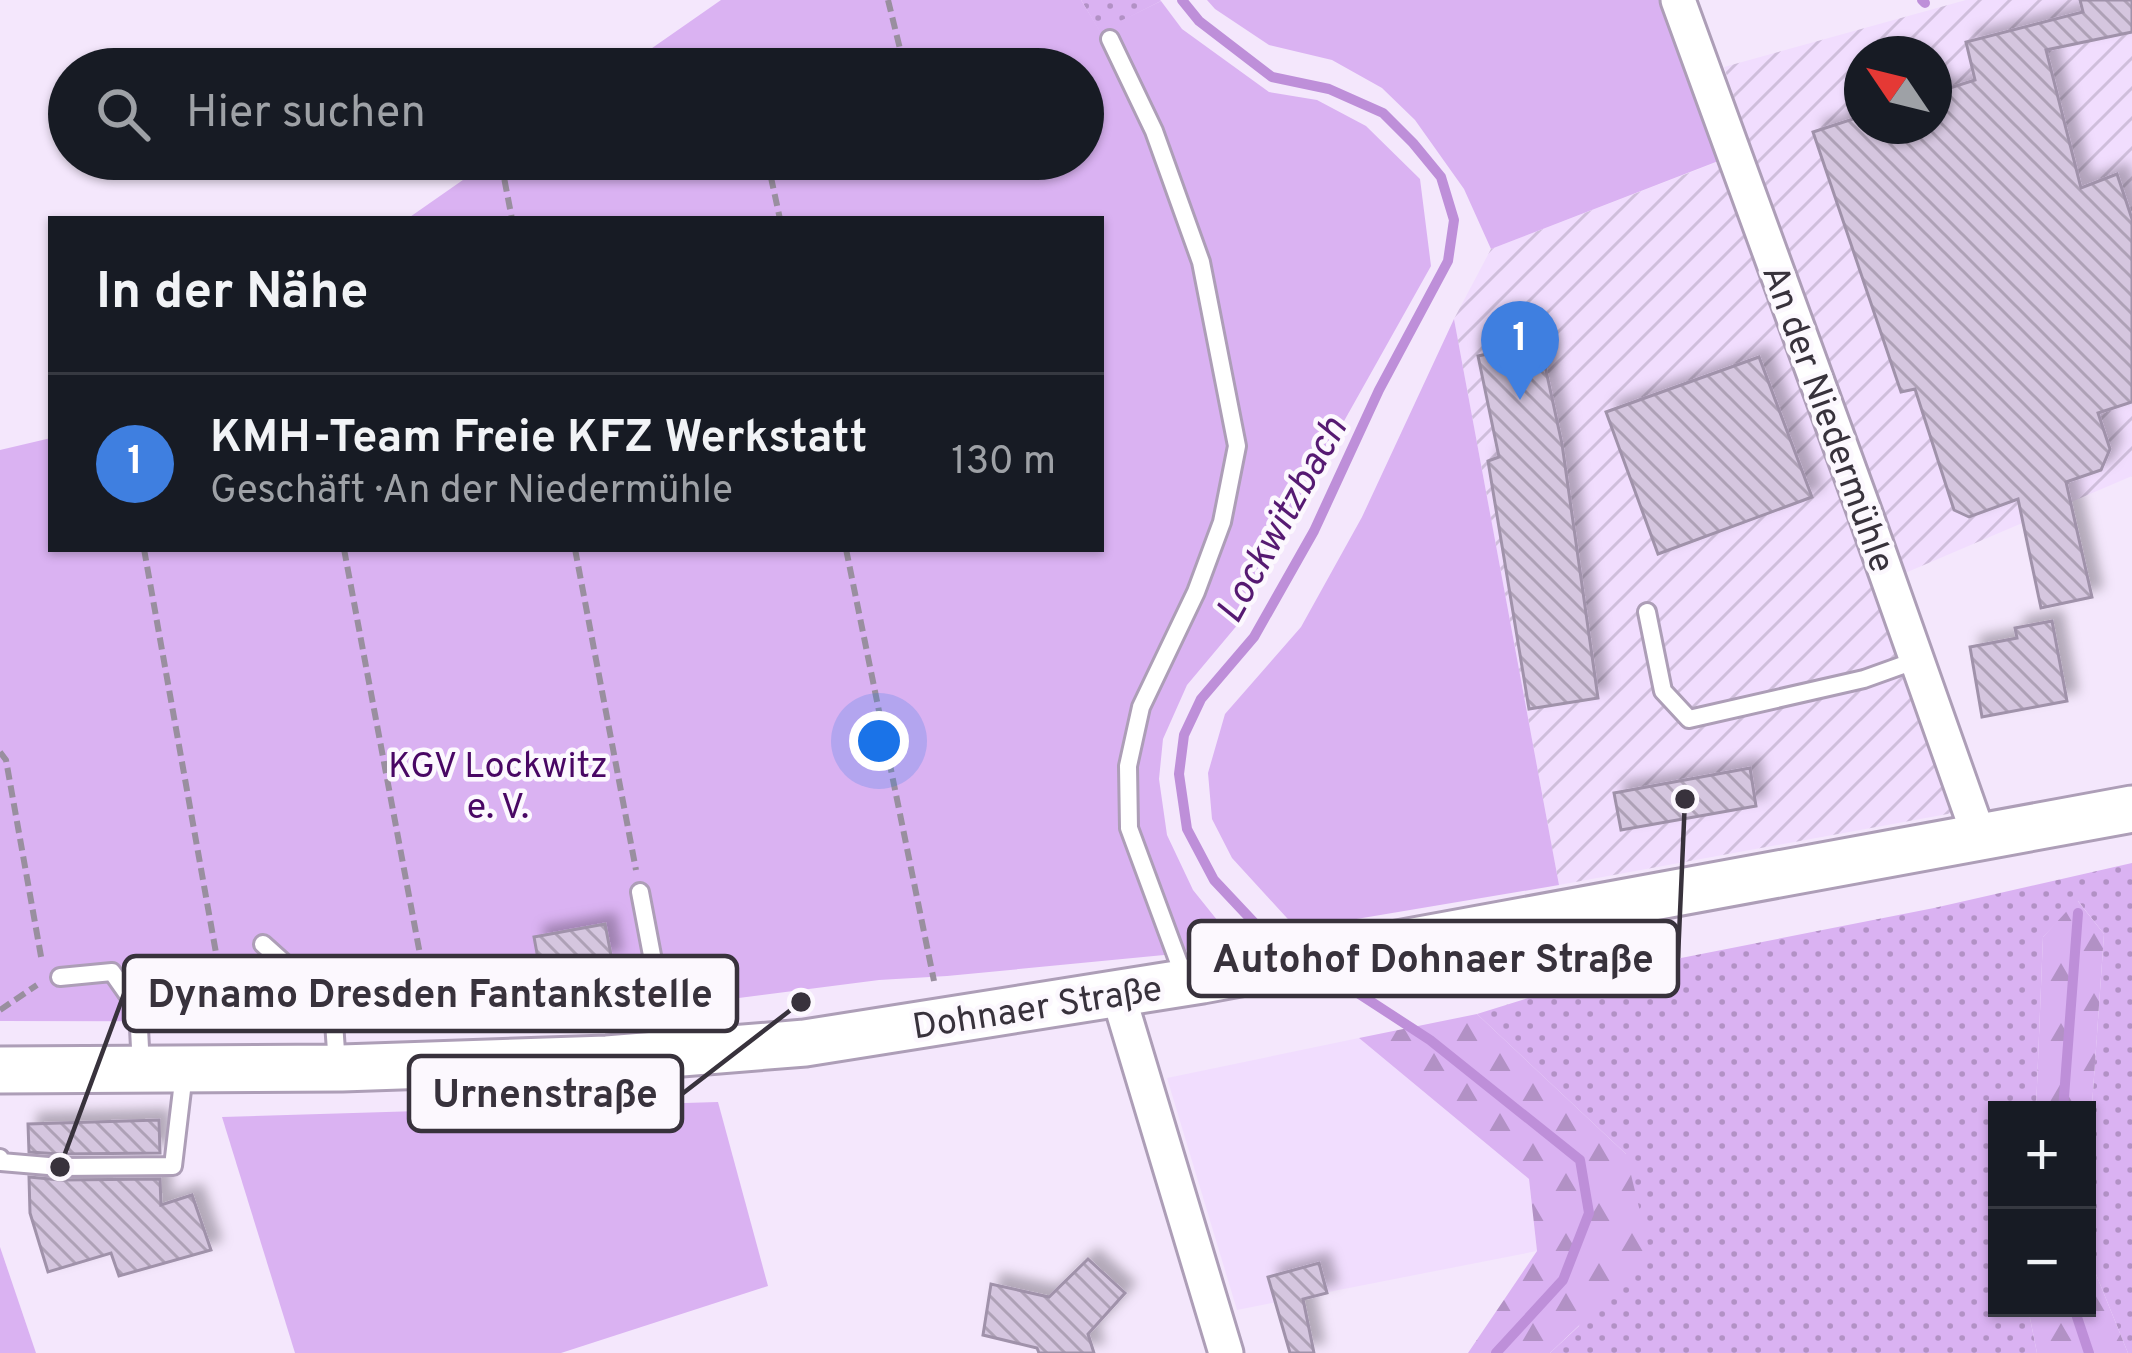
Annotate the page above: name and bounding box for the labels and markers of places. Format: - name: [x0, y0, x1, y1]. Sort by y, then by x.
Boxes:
- pin: 1: [1481, 301, 1559, 400]
- callout: Autohof Dohnaer Straße: [1189, 921, 1678, 996]
- callout: Dynamo Dresden Fantankstelle: [124, 956, 737, 1031]
- callout: Urnenstraße: [409, 1056, 682, 1131]

